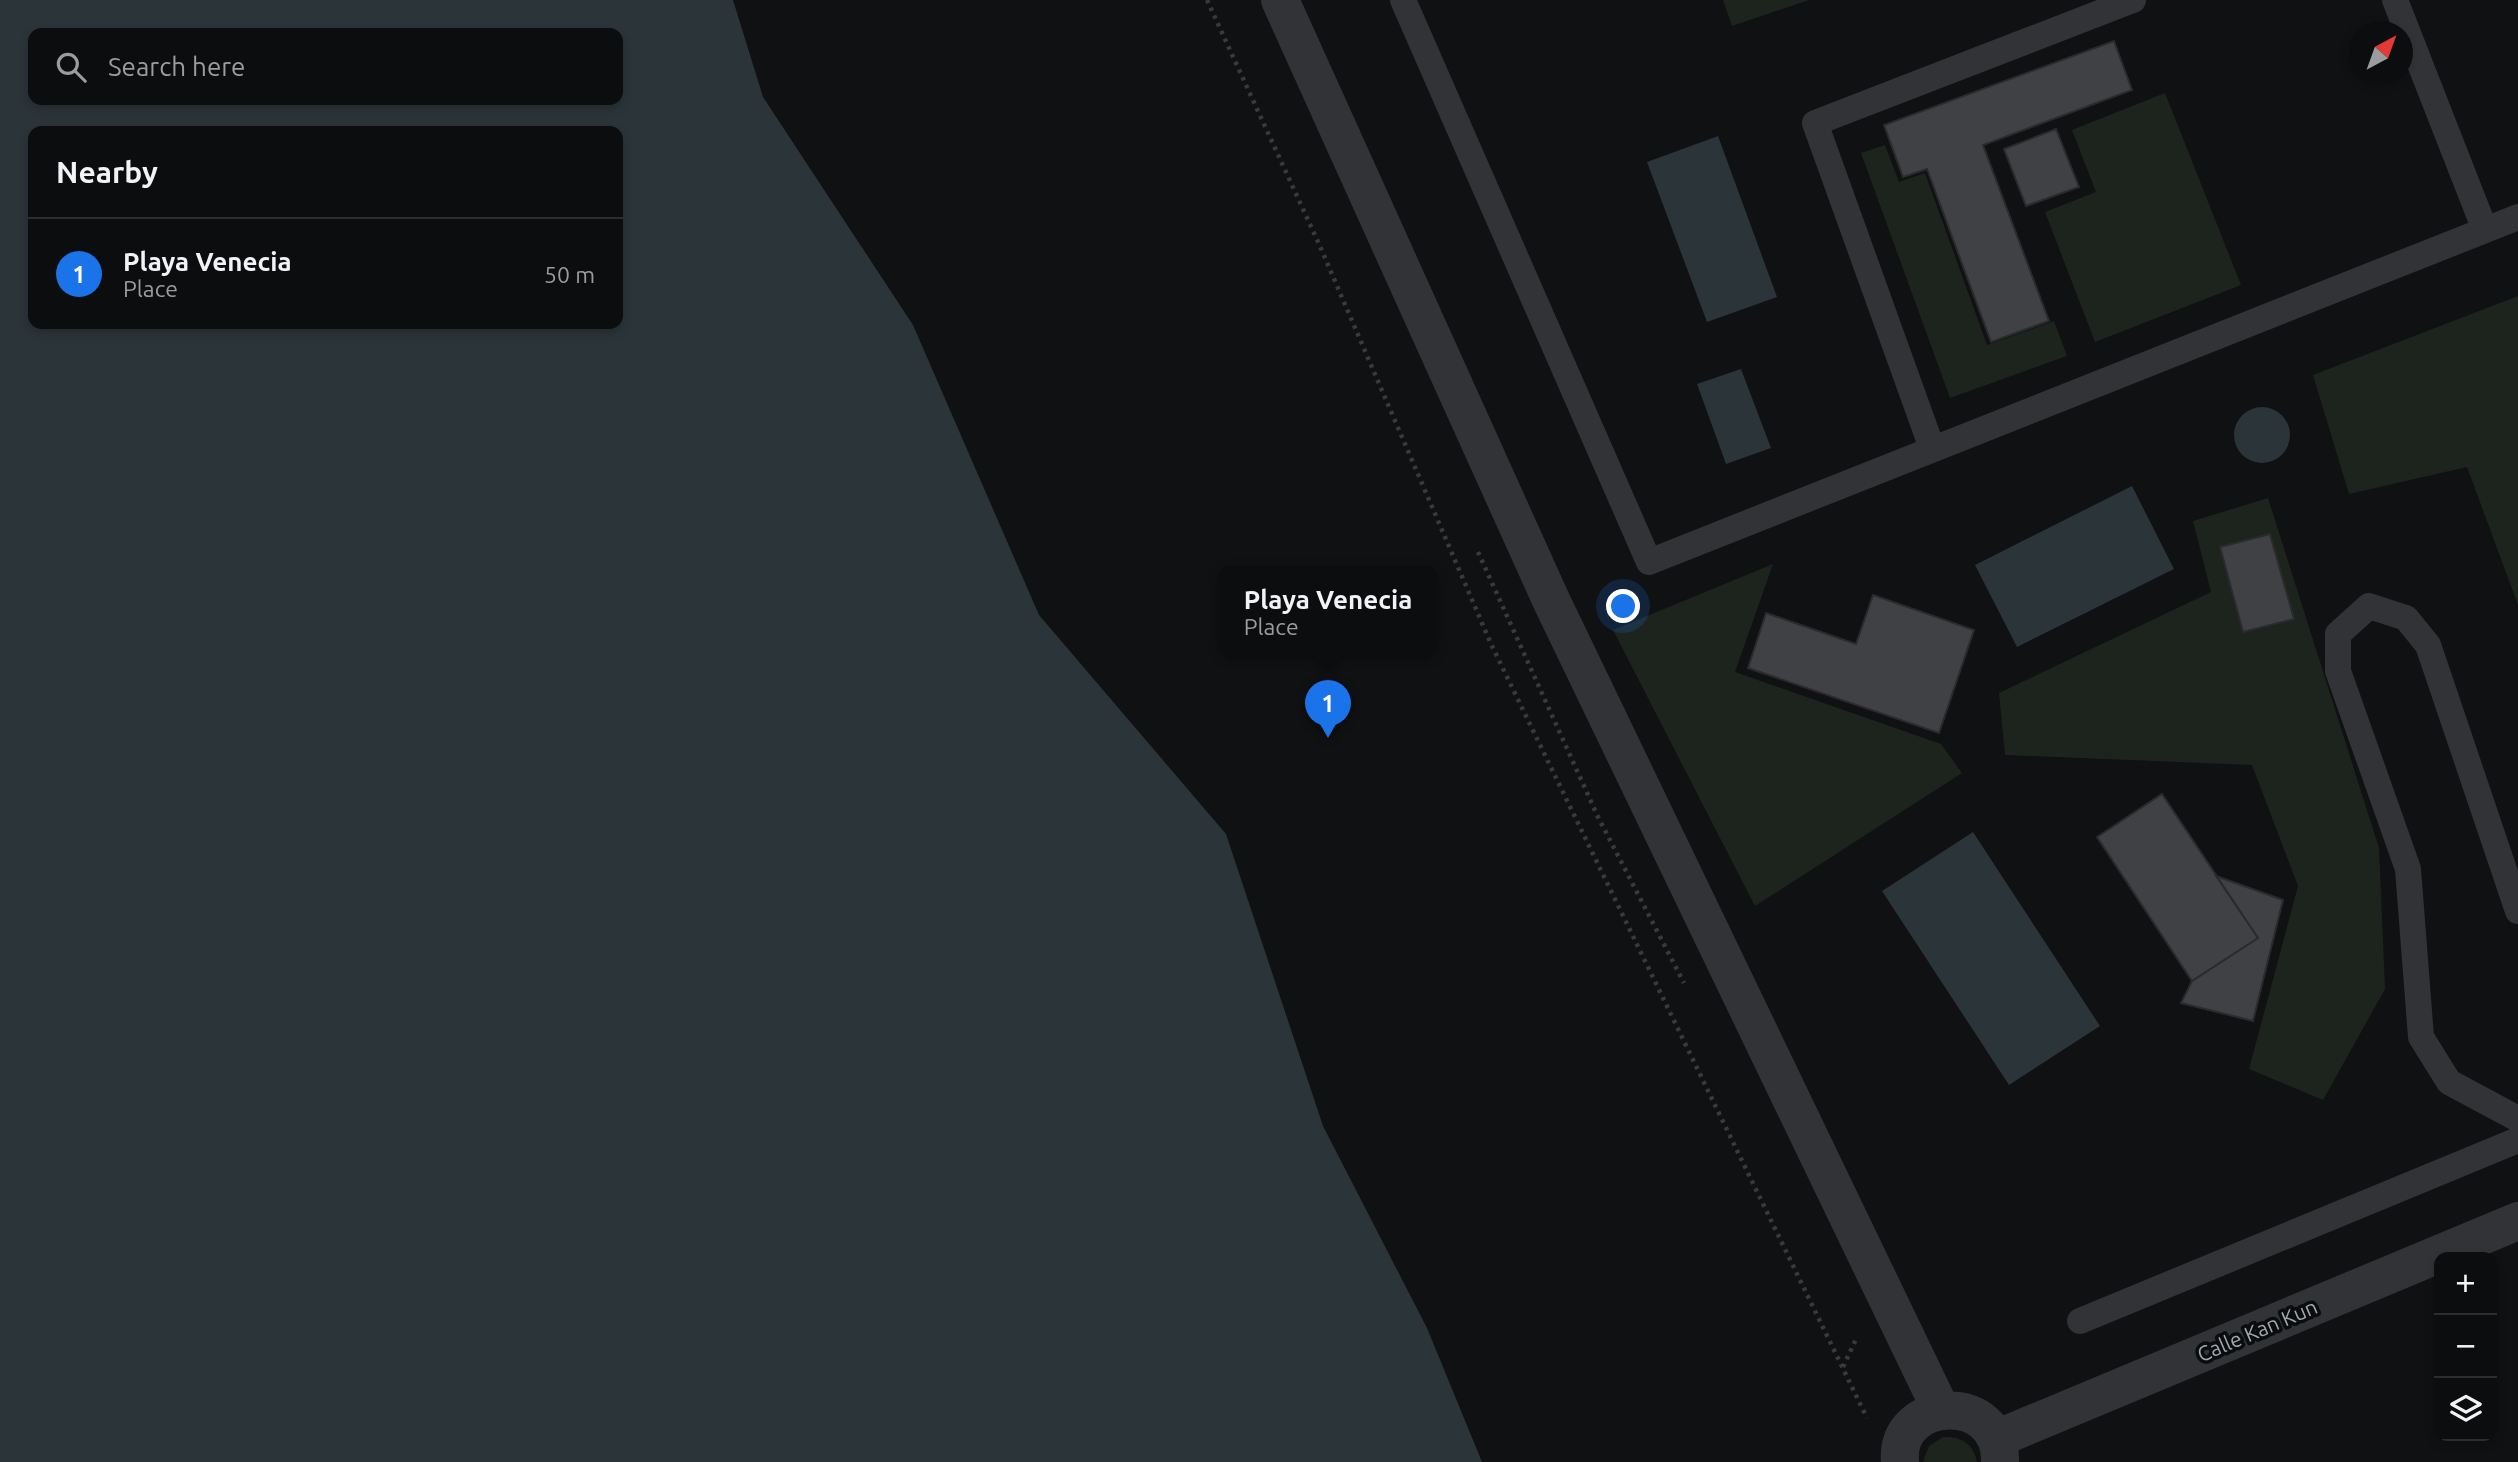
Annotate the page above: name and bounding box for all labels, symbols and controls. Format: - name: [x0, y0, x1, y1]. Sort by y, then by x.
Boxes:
- north arrow: [2350, 21, 2413, 84]
- search box: [28, 28, 623, 105]
- icon: search: [52, 48, 90, 86]
- text: Search here: [108, 52, 245, 81]
- text: Nearby: [56, 155, 158, 189]
- text: Playa Venecia: [123, 247, 292, 276]
- text: 1: [73, 262, 85, 287]
- text: 50 m: [544, 262, 595, 287]
- text: Place: [123, 276, 178, 301]
- popup: [1218, 566, 1438, 657]
- text: Playa Venecia: [1244, 585, 1412, 614]
- your location: [1606, 589, 1640, 623]
- text: Place: [1244, 614, 1299, 639]
- pin: 1: [1305, 680, 1351, 738]
- map controls: [2434, 1252, 2497, 1441]
- button: +: [2434, 1252, 2497, 1315]
- street label: Calle Kan Kun: [2193, 1294, 2321, 1366]
- button: −: [2434, 1315, 2497, 1378]
- button: layers: [2434, 1378, 2497, 1441]

